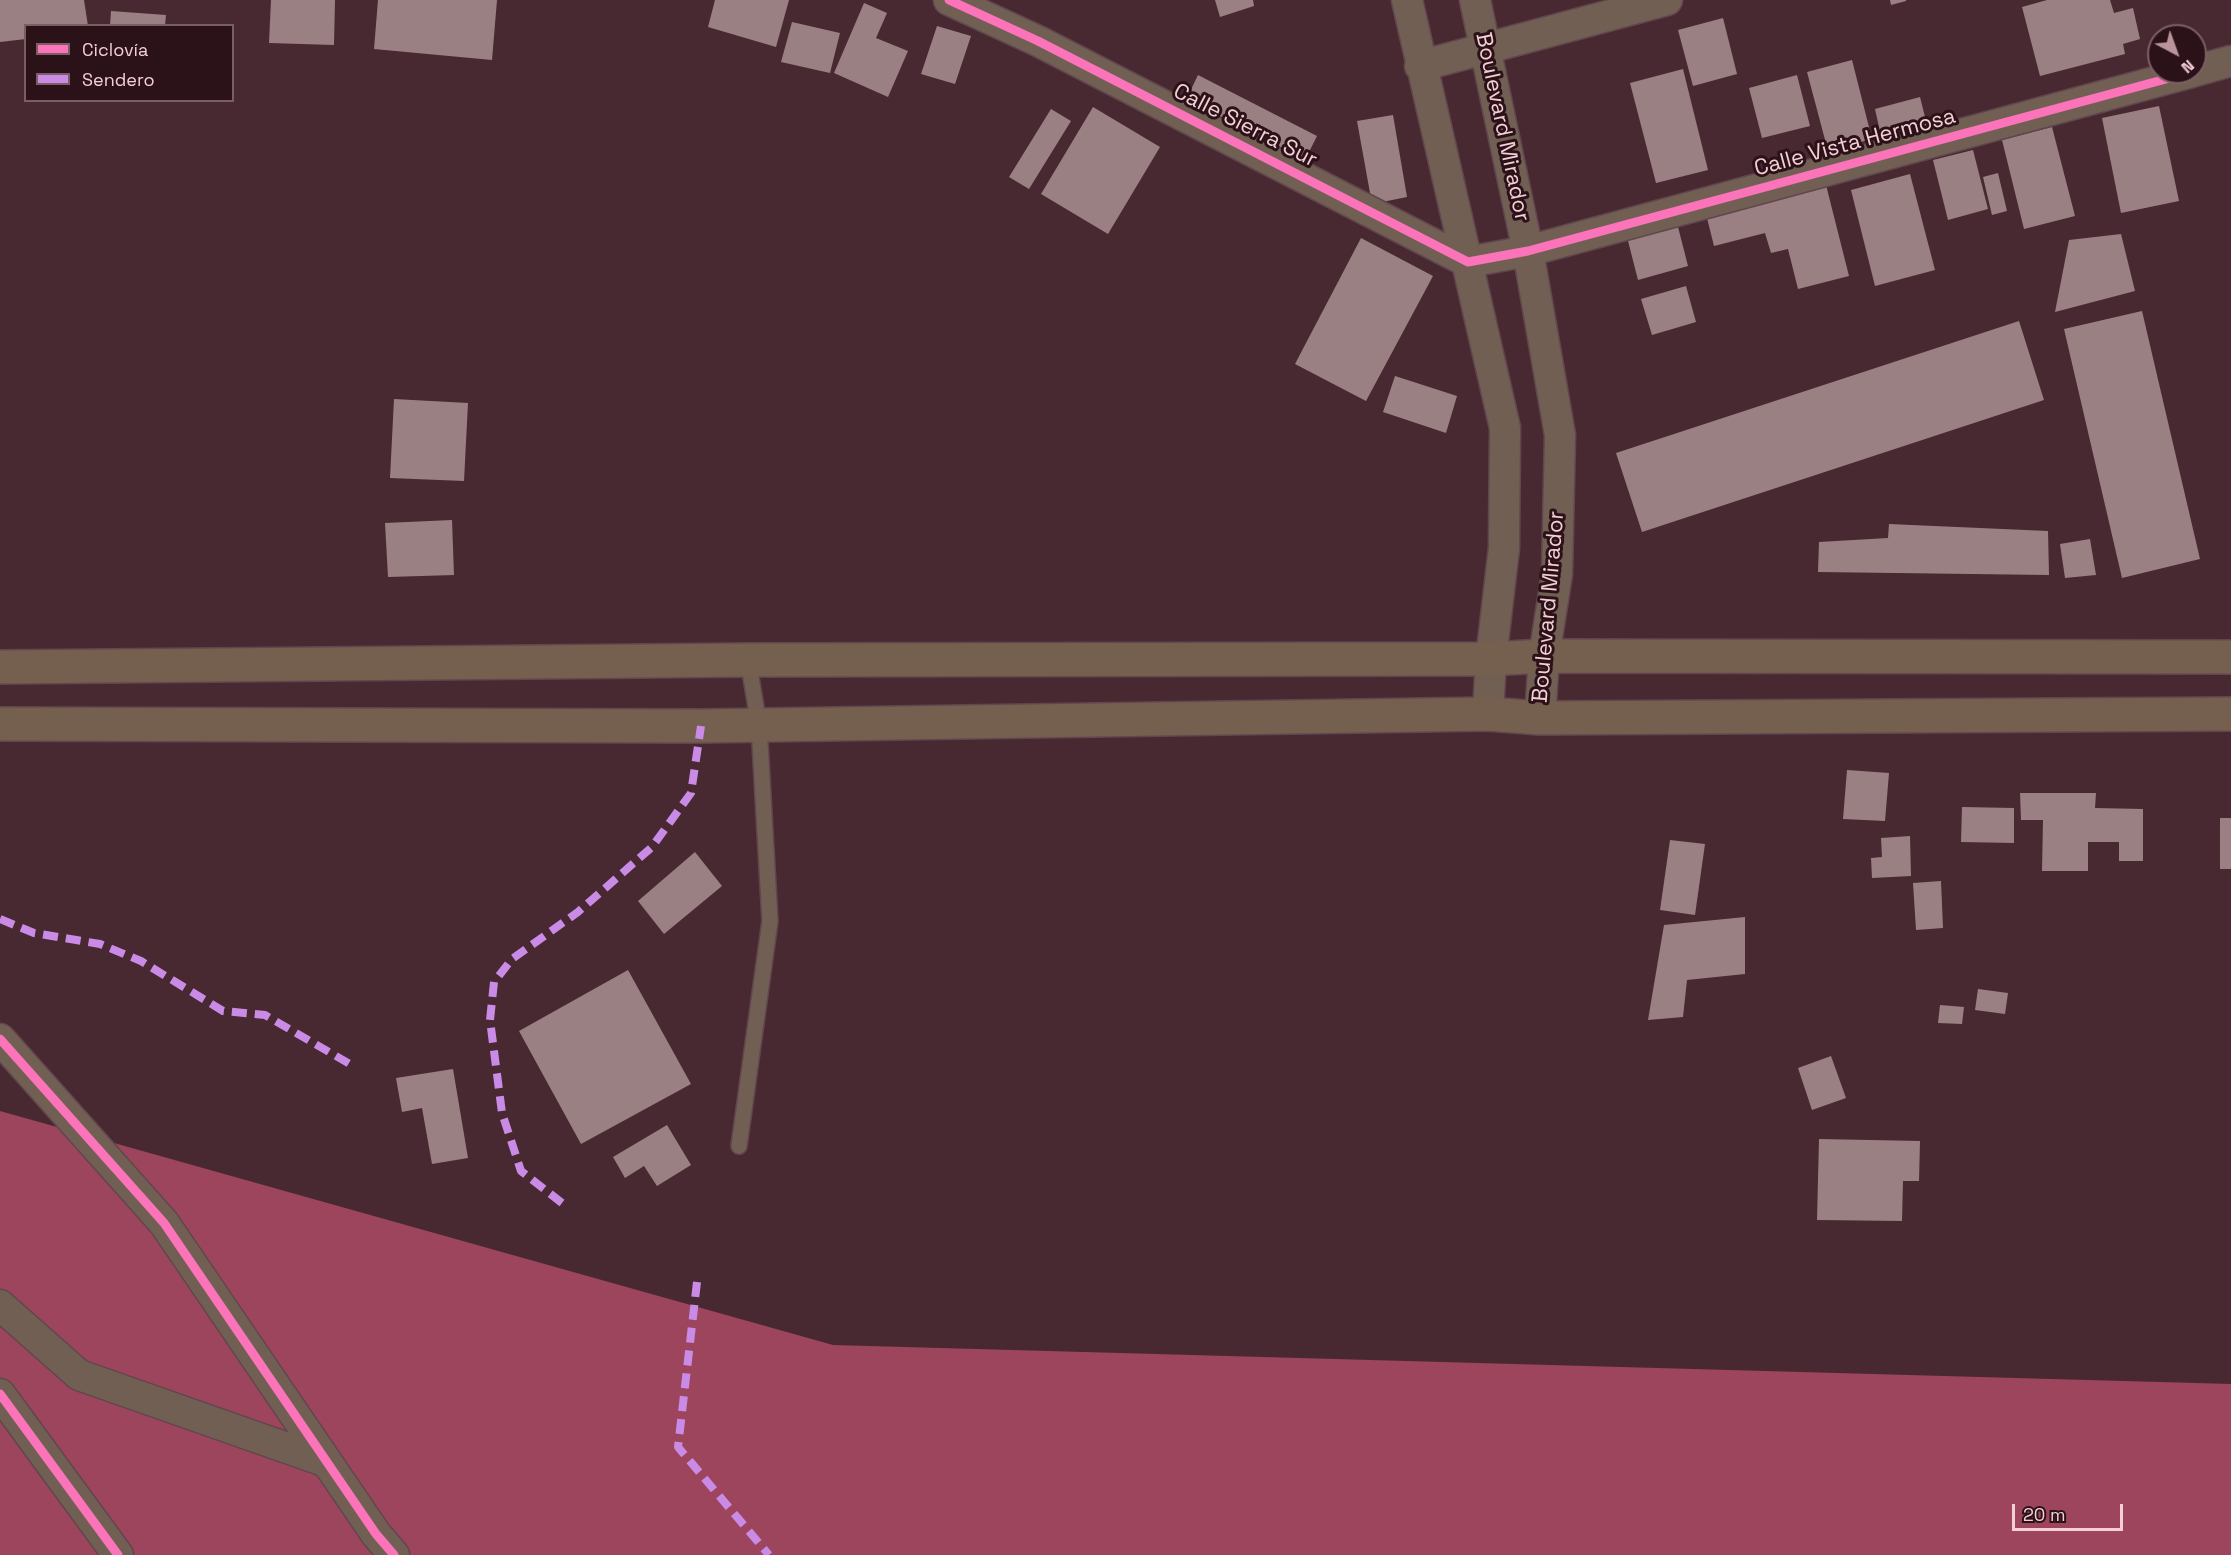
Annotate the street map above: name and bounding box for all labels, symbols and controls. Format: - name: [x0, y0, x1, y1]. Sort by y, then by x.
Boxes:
- legend: [24, 24, 234, 102]
- north arrow: [2147, 24, 2207, 84]
- street label: Boulevard Mirador: [1469, 30, 1535, 224]
- text: Ciclovía: [82, 38, 148, 61]
- text: N: [2177, 55, 2199, 78]
- text: Sendero: [82, 68, 155, 91]
- street label: Calle Sierra Sur: [1169, 78, 1321, 174]
- street label: Calle Vista Hermosa: [1751, 103, 1959, 183]
- street label: Boulevard Mirador: [1527, 510, 1571, 704]
- scale bar: [2015, 1492, 2126, 1530]
- text: 20 m: [2023, 1503, 2066, 1526]

